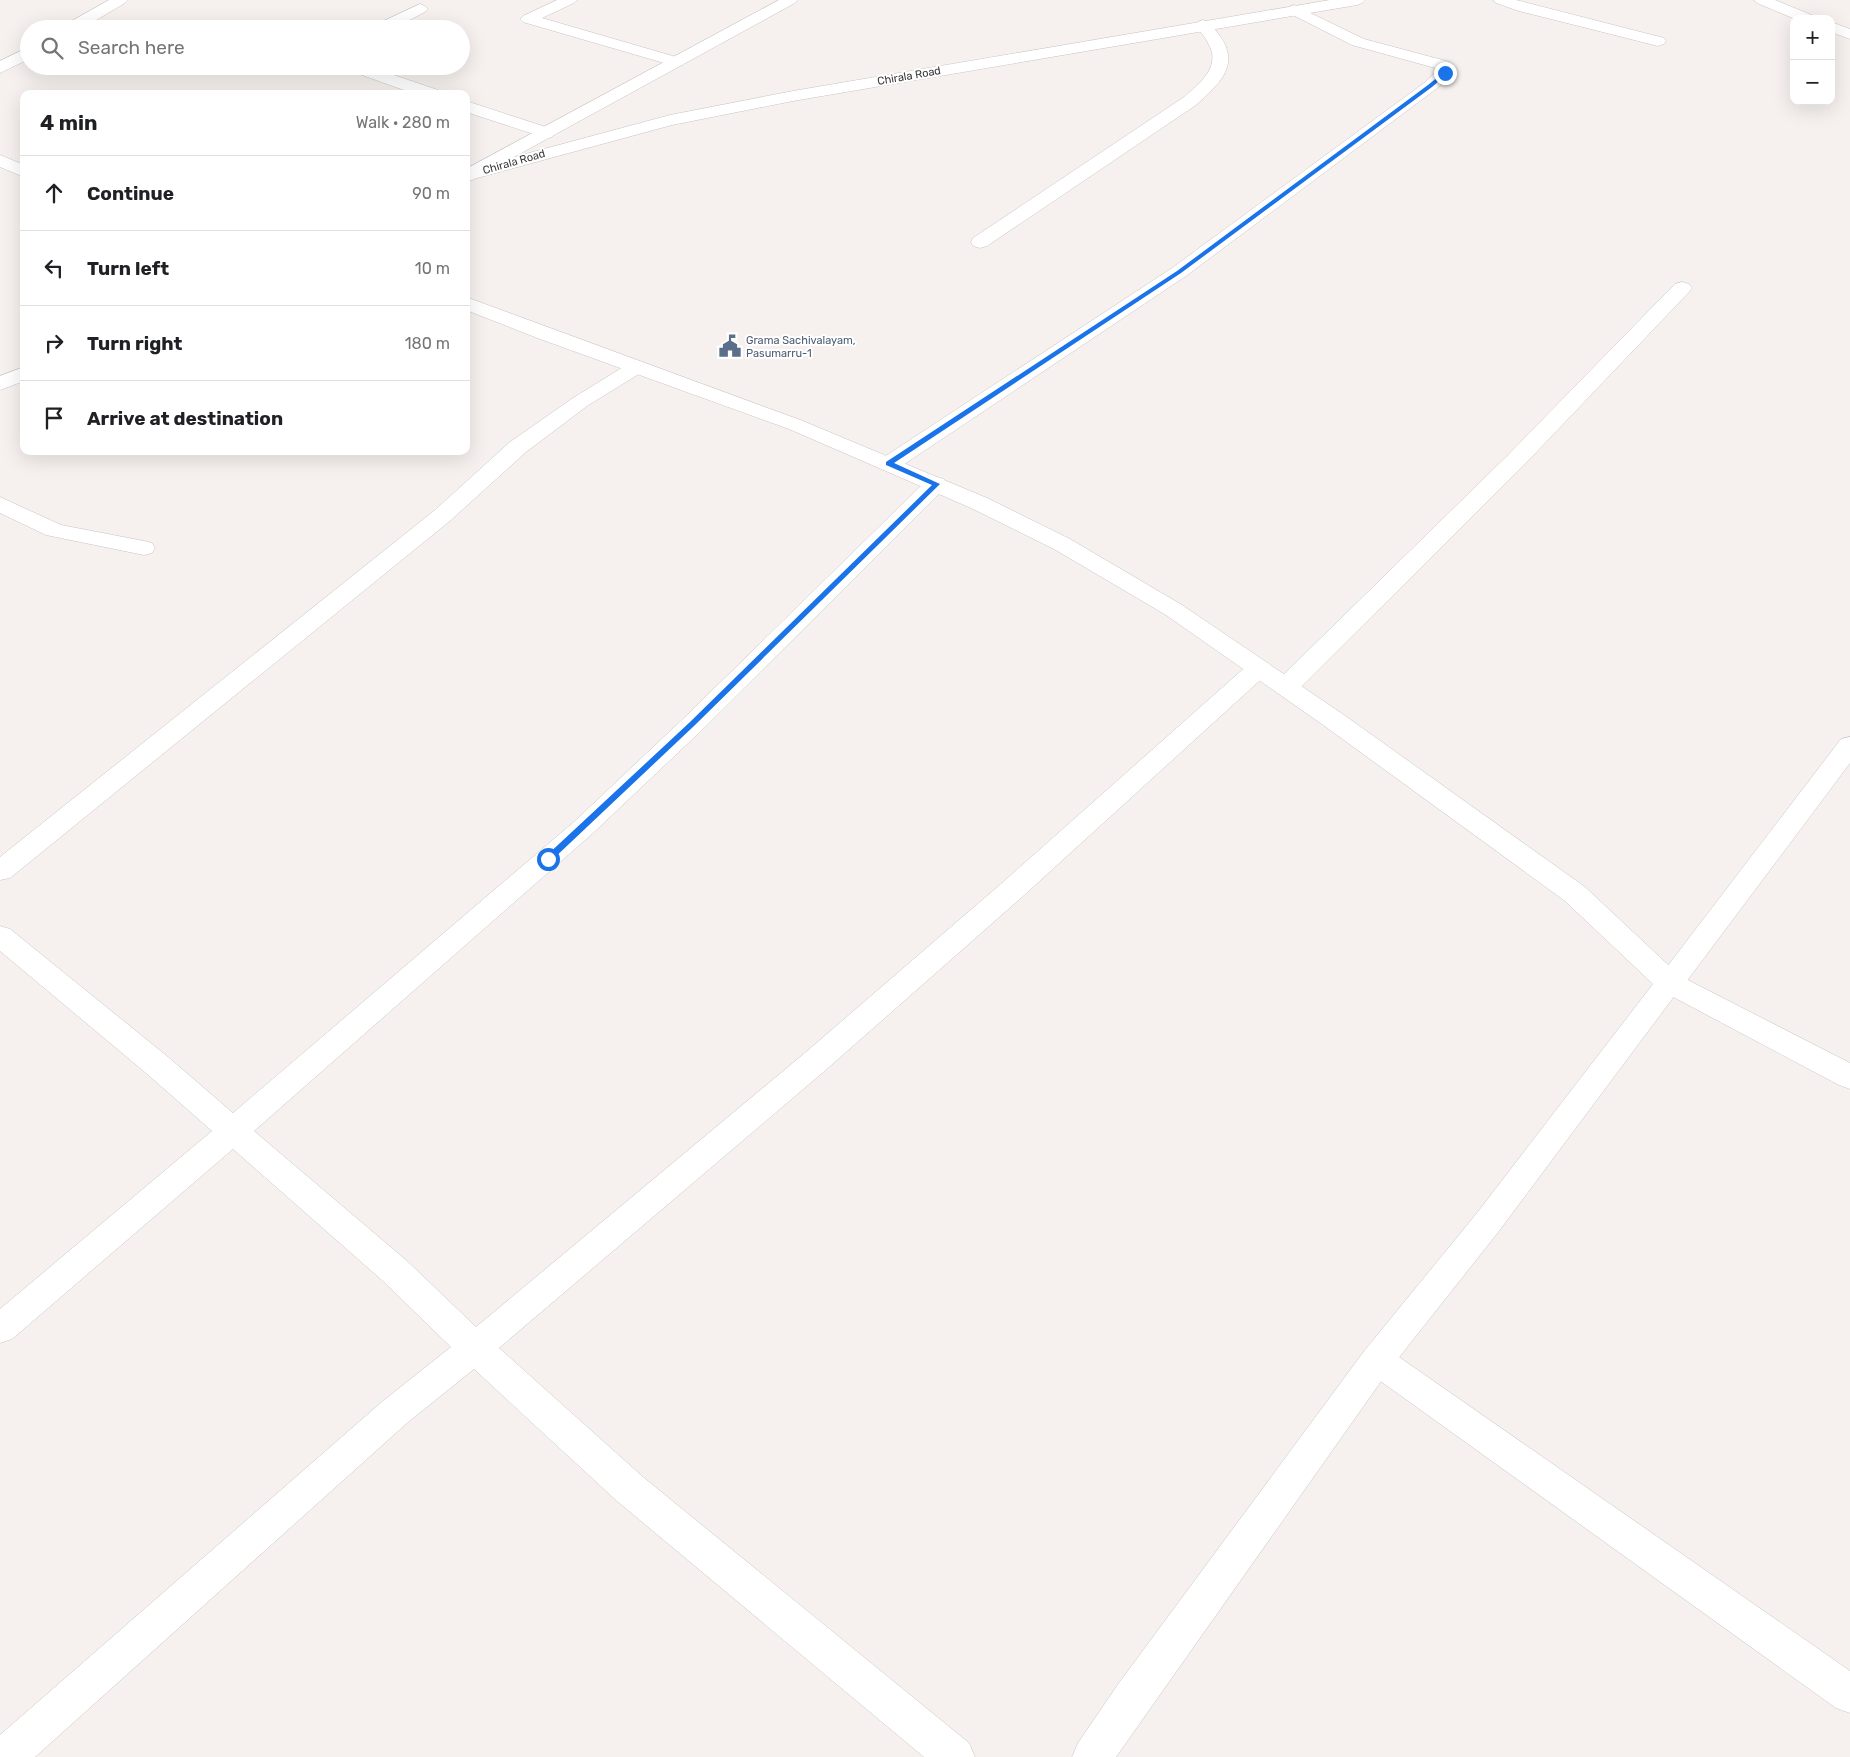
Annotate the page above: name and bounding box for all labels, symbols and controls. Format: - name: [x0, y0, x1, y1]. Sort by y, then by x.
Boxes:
- map controls: [1790, 15, 1835, 105]
- button: +: [1790, 15, 1835, 60]
- search box: [20, 20, 470, 75]
- icon: search: [38, 34, 66, 62]
- text: Search here: [78, 36, 185, 59]
- button: −: [1790, 60, 1835, 105]
- route end: [1434, 62, 1457, 85]
- street label: Chirala Road: [876, 64, 942, 88]
- text: 4 min: [40, 110, 98, 135]
- text: Walk · 280 m: [356, 113, 450, 132]
- street label: Chirala Road: [481, 147, 547, 177]
- icon: ahead: [40, 179, 68, 207]
- text: Continue: [87, 182, 174, 205]
- text: 90 m: [412, 184, 450, 203]
- icon: left: [40, 254, 68, 282]
- text: Turn left: [87, 257, 169, 280]
- text: 10 m: [415, 259, 450, 278]
- icon: right: [40, 329, 68, 357]
- text: Turn right: [87, 332, 182, 355]
- public building icon: Grama Sachivalayam, Pasumarru-1: [717, 333, 743, 359]
- text: 180 m: [405, 334, 450, 353]
- place label: Grama Sachivalayam, Pasumarru-1: [746, 334, 856, 360]
- icon: arrive: [40, 404, 68, 432]
- text: Arrive at destination: [87, 407, 283, 430]
- route start: [537, 848, 560, 871]

